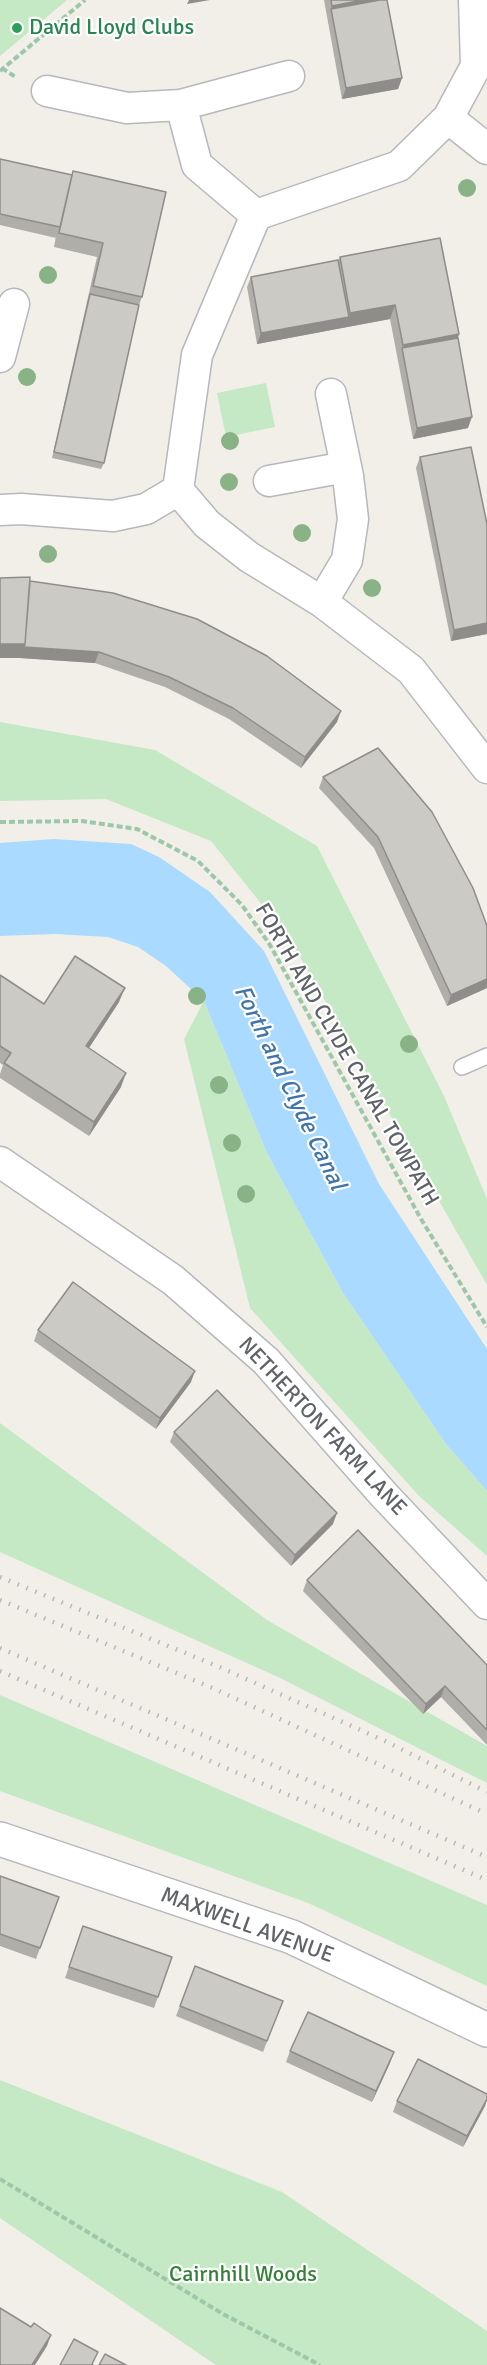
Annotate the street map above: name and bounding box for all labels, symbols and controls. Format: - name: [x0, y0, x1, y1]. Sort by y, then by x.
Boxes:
- place label: David Lloyd Clubs: [29, 15, 194, 41]
- marker: David Lloyd Clubs: [10, 21, 24, 35]
- street label: FORTH AND CLYDE CANAL TOWPATH: [248, 899, 444, 1211]
- water label: Forth and Clyde Canal: [227, 981, 351, 1195]
- street label: NETHERTON FARM LANE: [232, 1332, 412, 1522]
- street label: MAXWELL AVENUE: [157, 1882, 337, 1970]
- park label: Cairnhill Woods: [169, 2262, 317, 2288]

